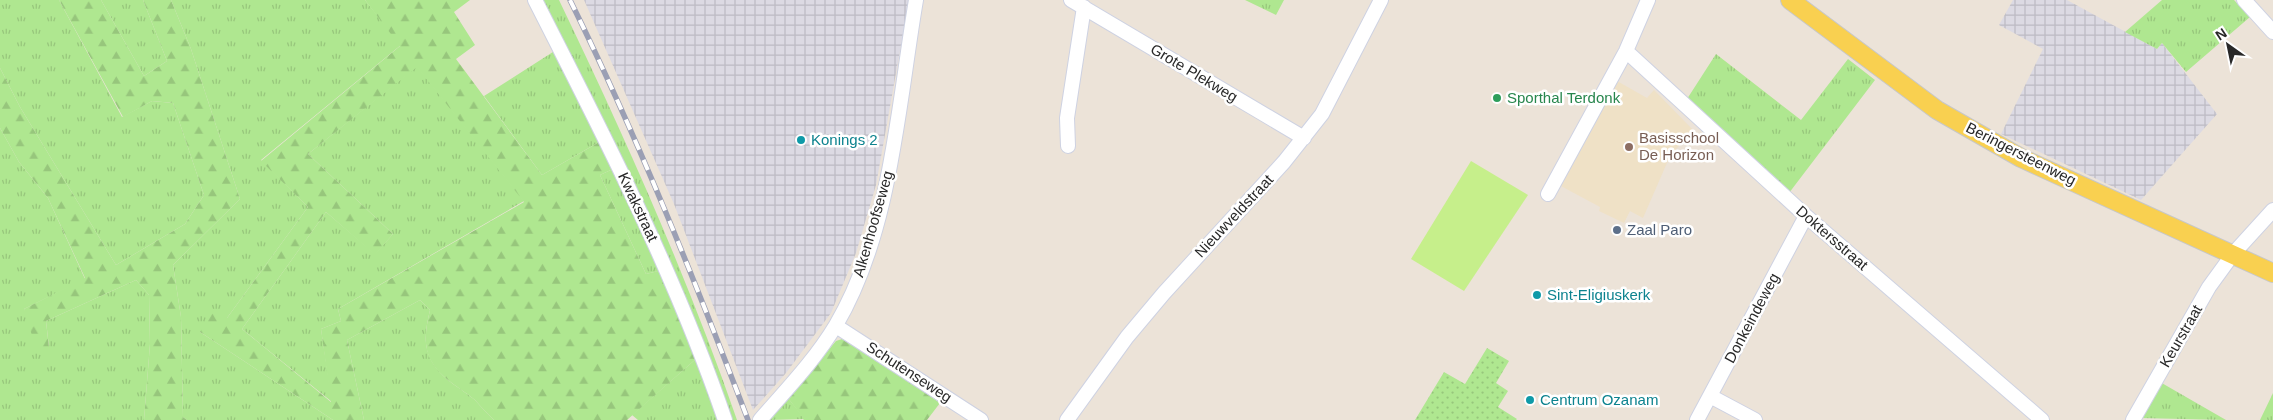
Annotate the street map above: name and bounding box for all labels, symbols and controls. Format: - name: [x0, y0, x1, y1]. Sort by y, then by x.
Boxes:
- north arrow: [2203, 20, 2253, 70]
- text: N: [2212, 25, 2230, 44]
- street label: Grote Plekweg: [1148, 40, 1241, 105]
- place label: Sporthal Terdonk: [1507, 89, 1621, 106]
- marker: Sporthal Terdonk: [1491, 92, 1503, 104]
- street label: Beringersteenweg: [1963, 119, 2079, 189]
- place label: Basisschool De Horizon: [1639, 129, 1719, 163]
- place label: Konings 2: [811, 131, 878, 148]
- marker: Konings 2: [795, 134, 807, 146]
- marker: Basisschool De Horizon: [1623, 141, 1635, 153]
- street label: Alkenhoofseweg: [849, 169, 896, 279]
- street label: Kwakstraat: [615, 170, 662, 245]
- street label: Nieuwveldstraat: [1191, 170, 1277, 260]
- street label: Doktersstraat: [1793, 202, 1872, 274]
- place label: Zaal Paro: [1627, 221, 1692, 238]
- marker: Zaal Paro: [1611, 224, 1623, 236]
- street label: Donkeindeweg: [1721, 270, 1782, 366]
- place label: Sint-Eligiuskerk: [1547, 286, 1651, 303]
- marker: Sint-Eligiuskerk: [1531, 289, 1543, 301]
- street label: Keurstraat: [2156, 301, 2206, 370]
- street label: Schutenseweg: [863, 338, 955, 406]
- place label: Centrum Ozanam: [1540, 391, 1658, 408]
- marker: Centrum Ozanam: [1524, 394, 1536, 406]

